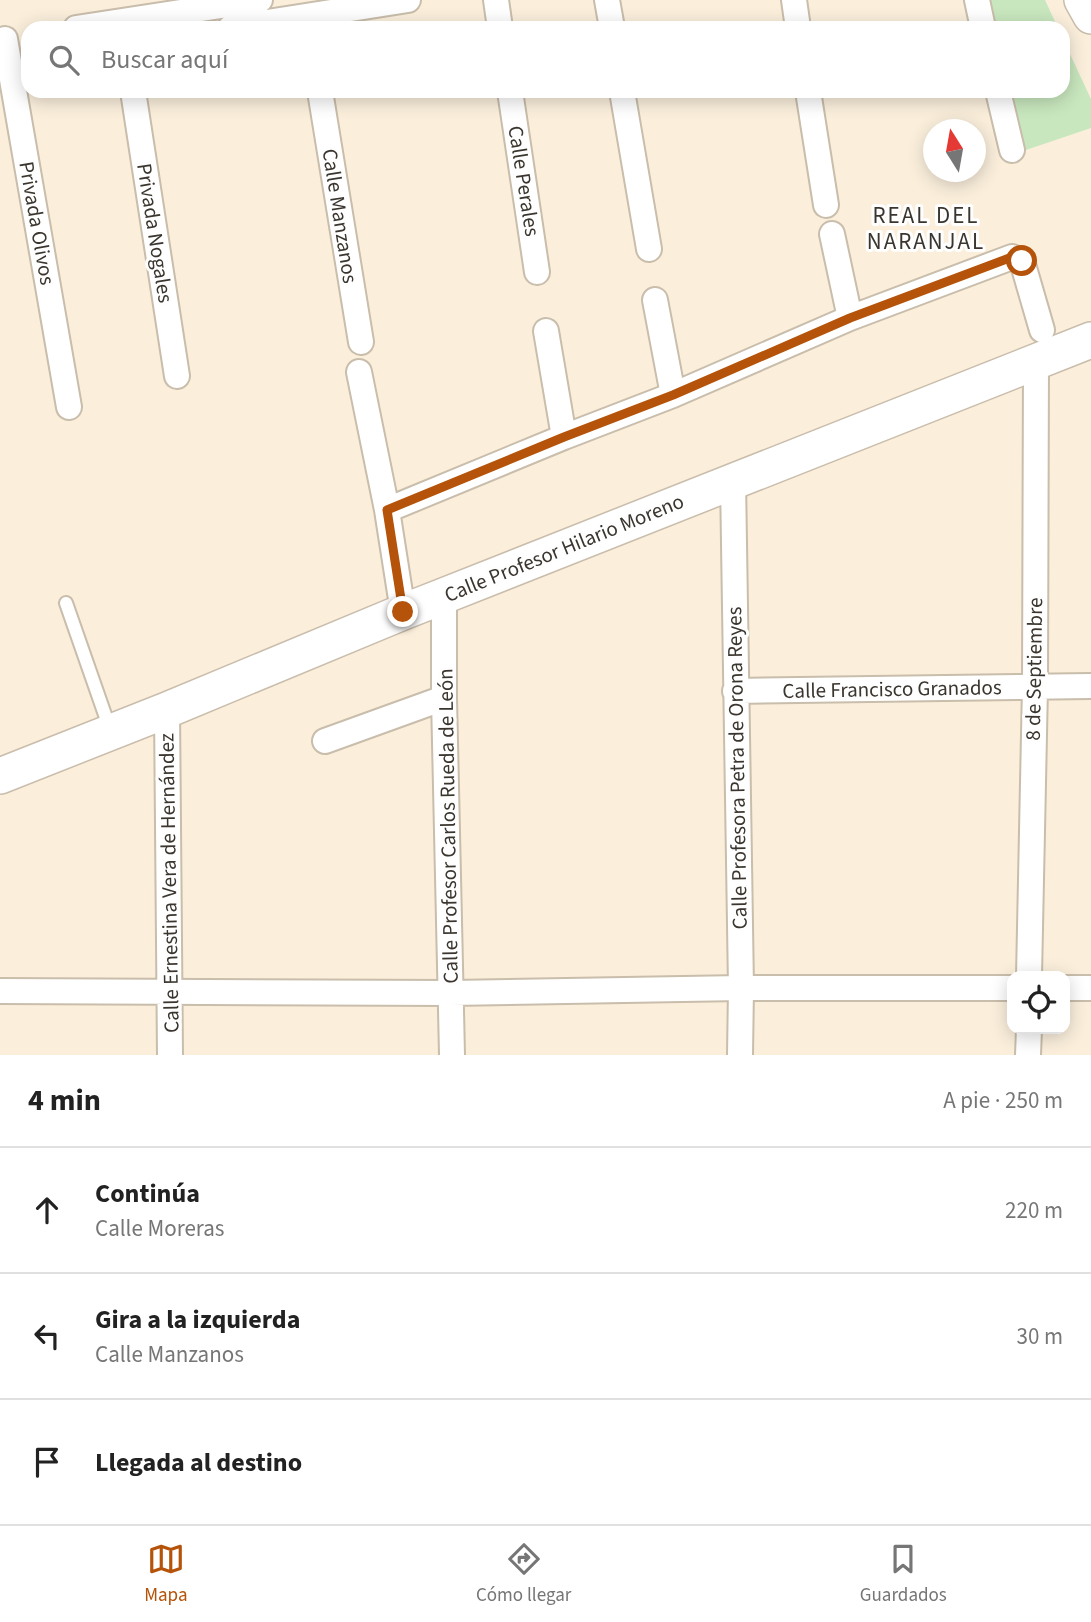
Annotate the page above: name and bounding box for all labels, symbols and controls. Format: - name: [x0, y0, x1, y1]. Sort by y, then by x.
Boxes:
- search box: [21, 21, 1070, 98]
- icon: search: [45, 41, 83, 79]
- text: Buscar aquí: [101, 41, 228, 78]
- north arrow: [923, 119, 986, 182]
- street label: Calle Perales: [500, 124, 548, 239]
- street label: Calle Manzanos: [315, 147, 365, 286]
- street label: Privada Olivos: [11, 159, 63, 287]
- street label: Privada Nogales: [129, 161, 181, 305]
- district label: REAL DEL NARANJAL: [867, 199, 985, 258]
- route start: [1006, 245, 1037, 276]
- street label: Calle Profesor Hilario Moreno: [440, 486, 688, 610]
- route end: [387, 596, 418, 627]
- street label: 8 de Septiembre: [1018, 597, 1050, 741]
- street label: Calle Profesora Petra de Orona Reyes: [719, 606, 755, 930]
- street label: Calle Profesor Carlos Rueda de León: [430, 668, 466, 984]
- street label: Calle Francisco Granados: [782, 672, 1002, 706]
- street label: Calle Ernestina Vera de Hernández: [151, 733, 187, 1033]
- map controls: [1007, 971, 1070, 1034]
- button: locate: [1007, 971, 1070, 1034]
- text: 4 min: [28, 1079, 101, 1122]
- text: A pie · 250 m: [943, 1084, 1063, 1117]
- text: Continúa: [95, 1175, 200, 1212]
- icon: ahead: [28, 1191, 66, 1229]
- text: 220 m: [1005, 1194, 1063, 1227]
- text: Calle Moreras: [95, 1212, 224, 1245]
- text: Gira a la izquierda: [95, 1301, 300, 1338]
- icon: left: [28, 1317, 66, 1355]
- text: 30 m: [1016, 1320, 1063, 1353]
- text: Calle Manzanos: [95, 1338, 244, 1371]
- icon: arrive: [28, 1443, 66, 1481]
- text: Llegada al destino: [95, 1444, 302, 1481]
- tab: Mapa: [144, 1540, 187, 1609]
- tab: Cómo llegar: [476, 1540, 571, 1609]
- tab: Guardados: [860, 1540, 947, 1609]

